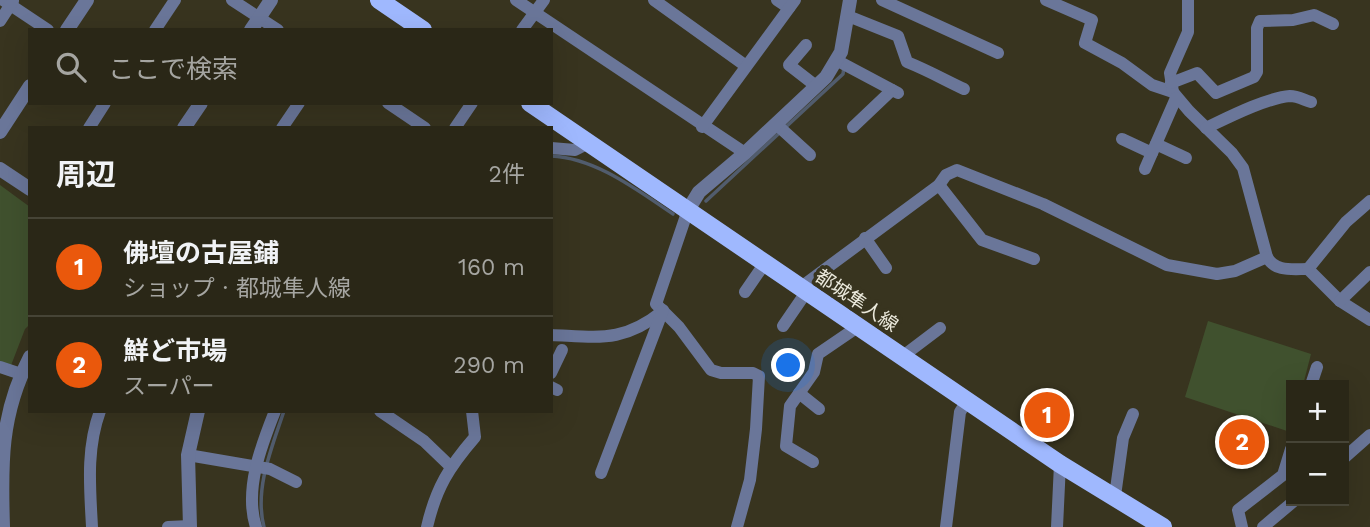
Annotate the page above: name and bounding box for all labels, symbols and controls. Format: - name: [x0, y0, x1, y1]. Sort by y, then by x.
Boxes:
- search box: [28, 28, 553, 105]
- icon: search: [52, 48, 90, 86]
- text: ここで検索: [108, 54, 238, 84]
- text: 周辺: [56, 157, 116, 192]
- text: 2件: [489, 161, 525, 188]
- text: 佛壇の古屋鋪: [123, 238, 279, 268]
- text: 1: [74, 254, 84, 281]
- text: 160 m: [458, 254, 525, 281]
- street label: 都城隼人線: [811, 264, 903, 337]
- text: ショップ · 都城隼人線: [123, 275, 351, 302]
- text: 鮮ど市場: [123, 336, 227, 366]
- your location: [771, 348, 805, 382]
- text: 2: [72, 352, 86, 379]
- text: 290 m: [453, 352, 525, 379]
- text: スーパー: [123, 373, 215, 400]
- map controls: [1286, 380, 1349, 506]
- button: +: [1286, 380, 1349, 443]
- pin: 1: [1024, 389, 1070, 441]
- pin: 2: [1219, 416, 1265, 468]
- button: −: [1286, 443, 1349, 506]

